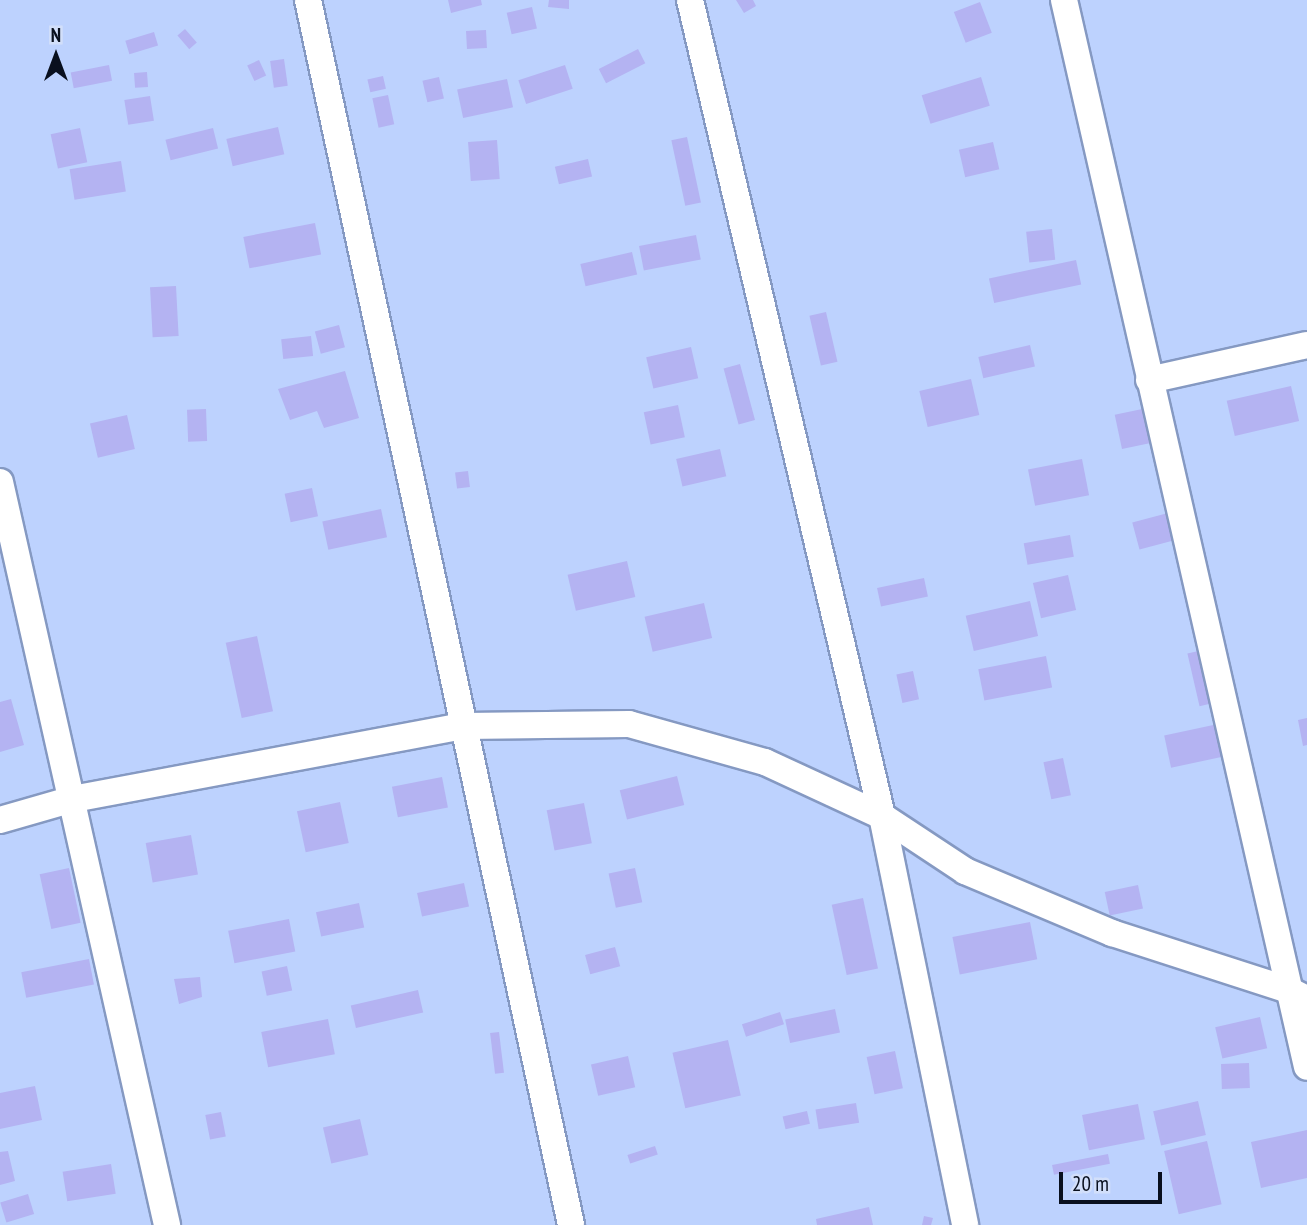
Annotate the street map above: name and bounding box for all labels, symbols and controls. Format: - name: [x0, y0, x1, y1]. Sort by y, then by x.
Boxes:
- north arrow: [21, 21, 91, 91]
- text: N: [51, 23, 61, 47]
- scale bar: [1062, 1158, 1165, 1202]
- text: 20 m: [1072, 1170, 1109, 1197]

